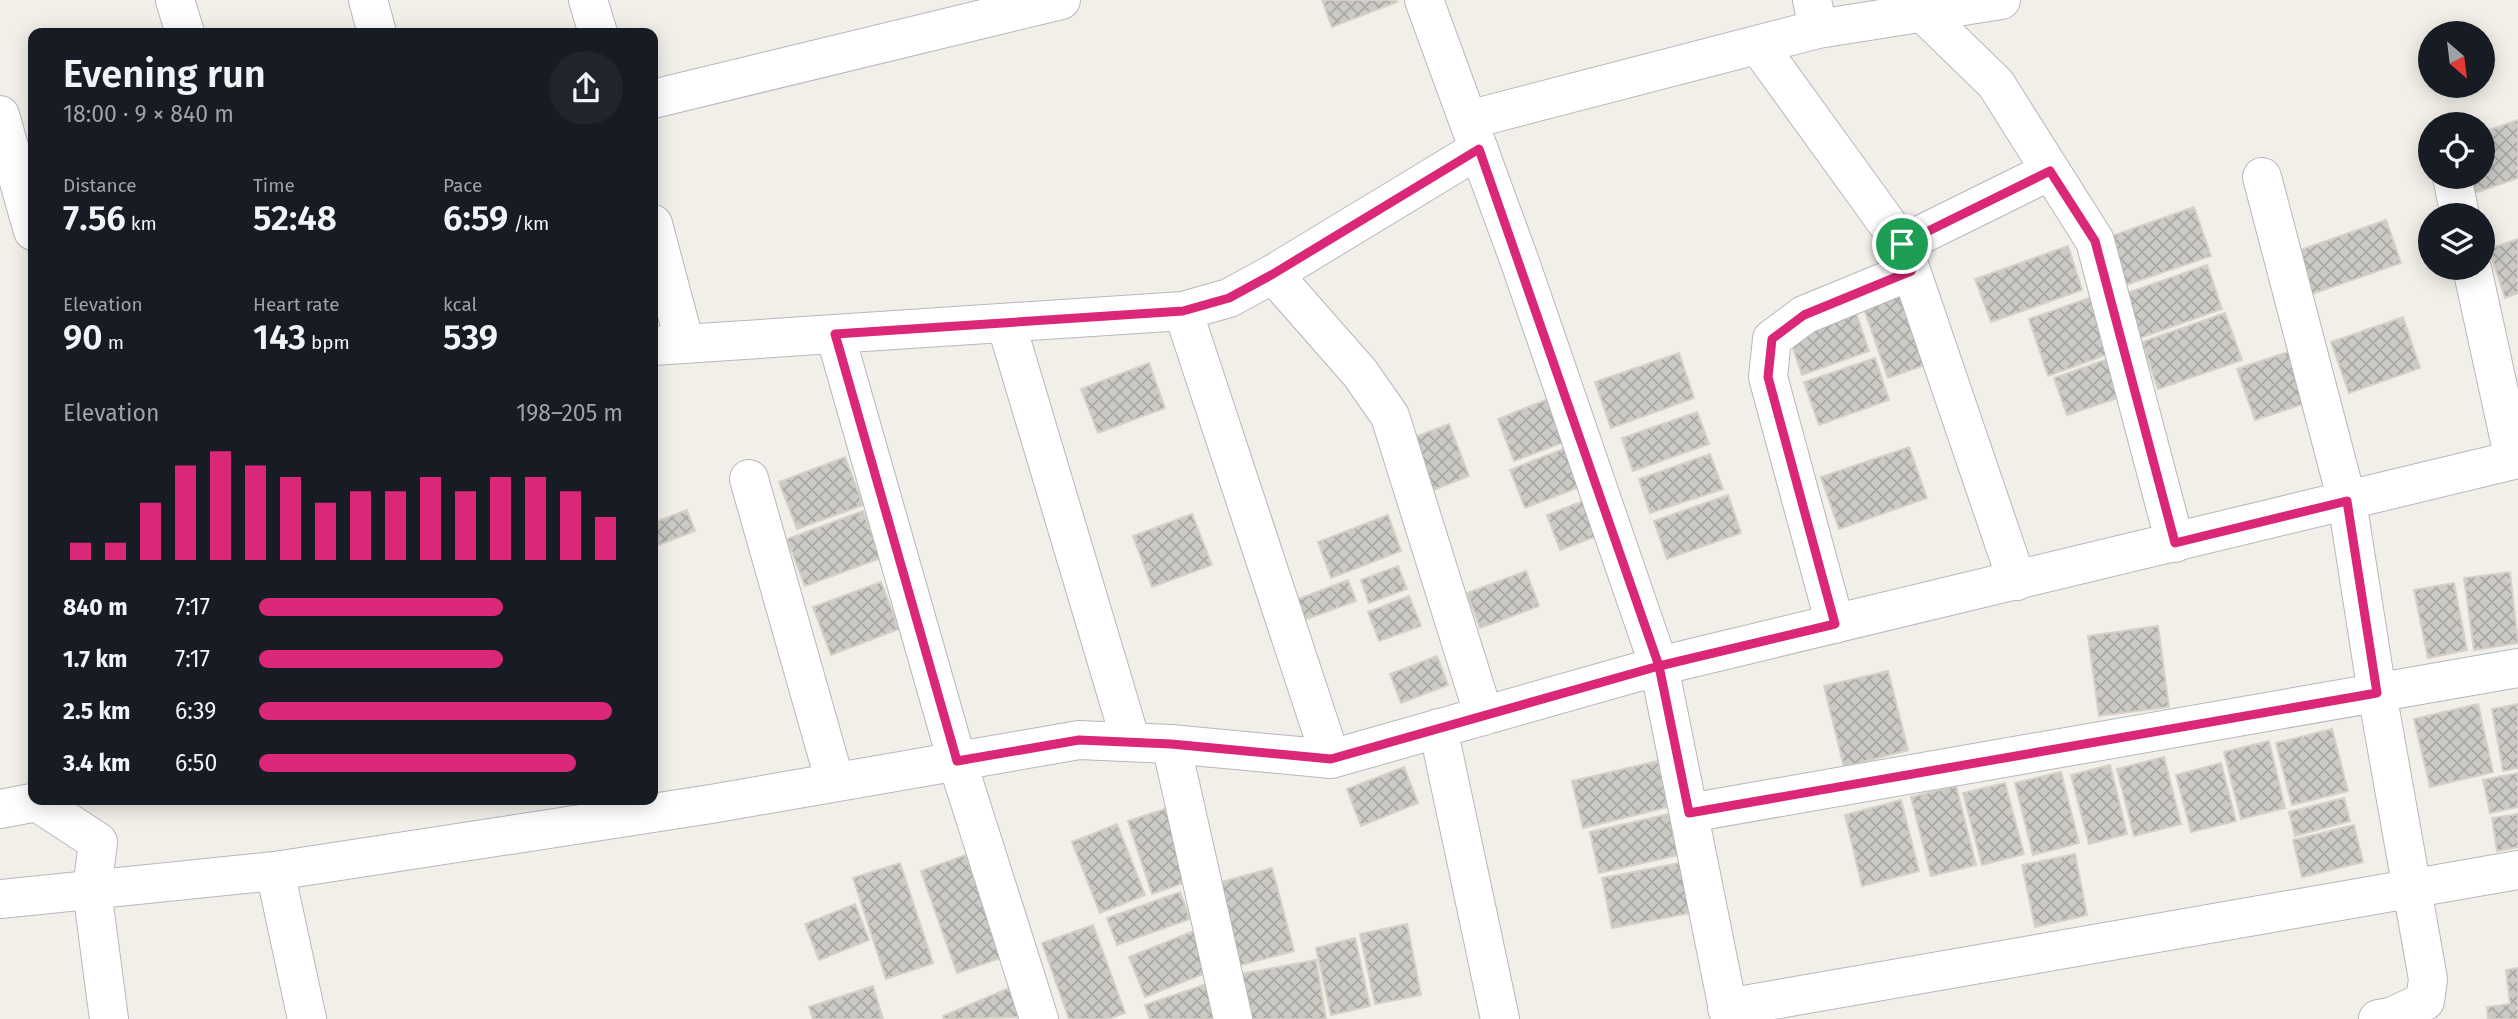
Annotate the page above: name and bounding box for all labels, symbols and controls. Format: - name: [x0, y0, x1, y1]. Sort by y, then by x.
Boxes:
- north arrow: [2418, 21, 2496, 98]
- map controls: [2418, 21, 2495, 280]
- text: Evening run: [63, 51, 266, 97]
- button: share: [549, 51, 623, 125]
- text: 18:00 · 9 × 840 m: [63, 100, 234, 128]
- button: locate: [2418, 112, 2495, 189]
- text: Distance: [63, 174, 137, 197]
- text: Time: [253, 174, 295, 197]
- text: Pace: [443, 174, 482, 197]
- text: 7.56: [63, 197, 126, 239]
- text: 52:48: [253, 197, 337, 239]
- text: 6:59: [443, 197, 508, 239]
- button: layers: [2418, 203, 2495, 280]
- text: km: [126, 212, 157, 235]
- text: /km: [508, 212, 549, 235]
- pin: [1872, 214, 1932, 274]
- icon: arrive: [1883, 225, 1921, 263]
- text: Elevation: [63, 293, 143, 316]
- text: Heart rate: [253, 293, 340, 316]
- text: kcal: [443, 293, 477, 316]
- text: 90: [63, 316, 103, 358]
- text: 143: [253, 316, 306, 358]
- text: 539: [443, 316, 498, 358]
- text: m: [103, 331, 124, 354]
- text: bpm: [306, 331, 350, 354]
- text: Elevation: [63, 399, 159, 427]
- text: 198–205 m: [516, 399, 623, 427]
- text: 840 m: [63, 593, 128, 621]
- text: 7:17: [175, 593, 210, 621]
- text: 1.7 km: [63, 645, 128, 673]
- text: 7:17: [175, 645, 210, 673]
- text: 2.5 km: [63, 697, 131, 725]
- text: 6:39: [175, 697, 216, 725]
- text: 3.4 km: [63, 749, 131, 777]
- text: 6:50: [175, 749, 217, 777]

